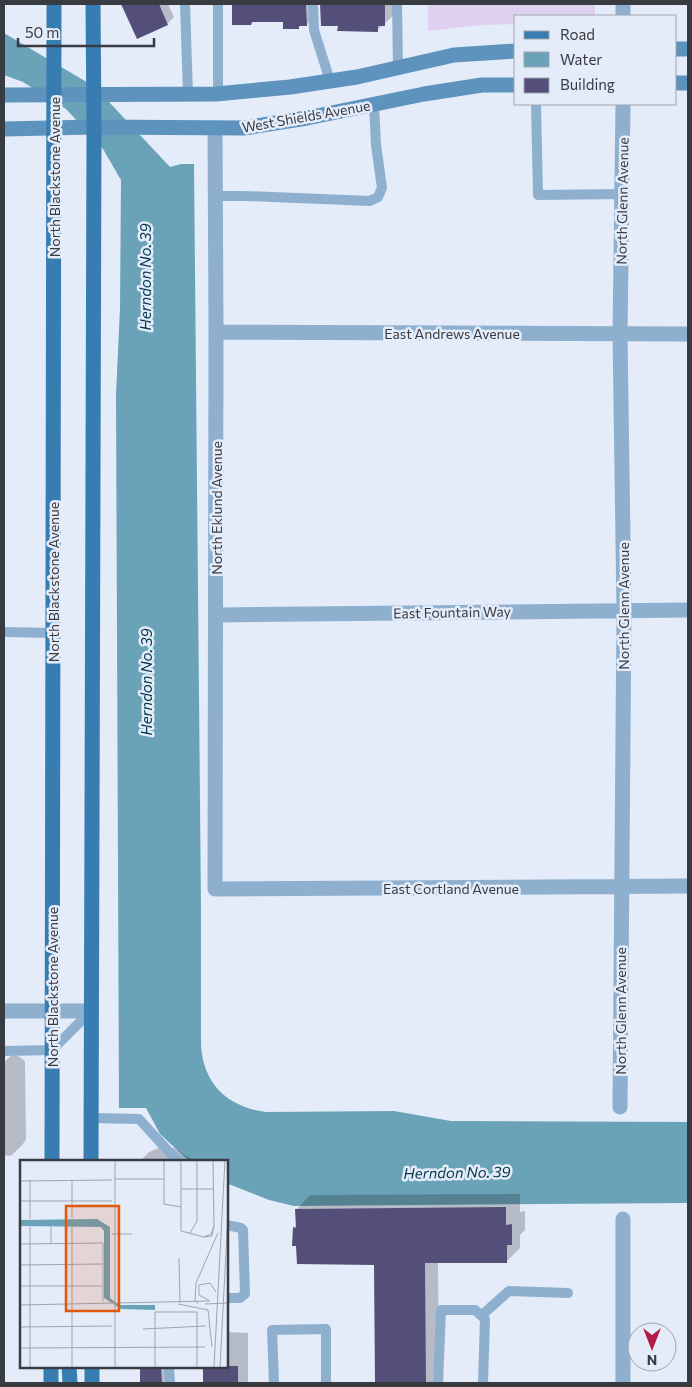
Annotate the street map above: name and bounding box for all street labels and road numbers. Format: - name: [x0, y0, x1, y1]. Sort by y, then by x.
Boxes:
- street label: West Shields Avenue: [241, 96, 371, 136]
- street label: North Blackstone Avenue: [46, 97, 63, 257]
- street label: North Glenn Avenue: [612, 137, 632, 265]
- street label: East Andrews Avenue: [384, 325, 520, 342]
- street label: North Eklund Avenue: [208, 441, 225, 575]
- street label: North Blackstone Avenue: [45, 502, 62, 662]
- street label: North Glenn Avenue: [615, 542, 632, 670]
- street label: East Fountain Way: [393, 602, 511, 622]
- street label: East Cortland Avenue: [383, 880, 519, 897]
- street label: North Blackstone Avenue: [44, 907, 61, 1067]
- street label: North Glenn Avenue: [612, 947, 629, 1075]

